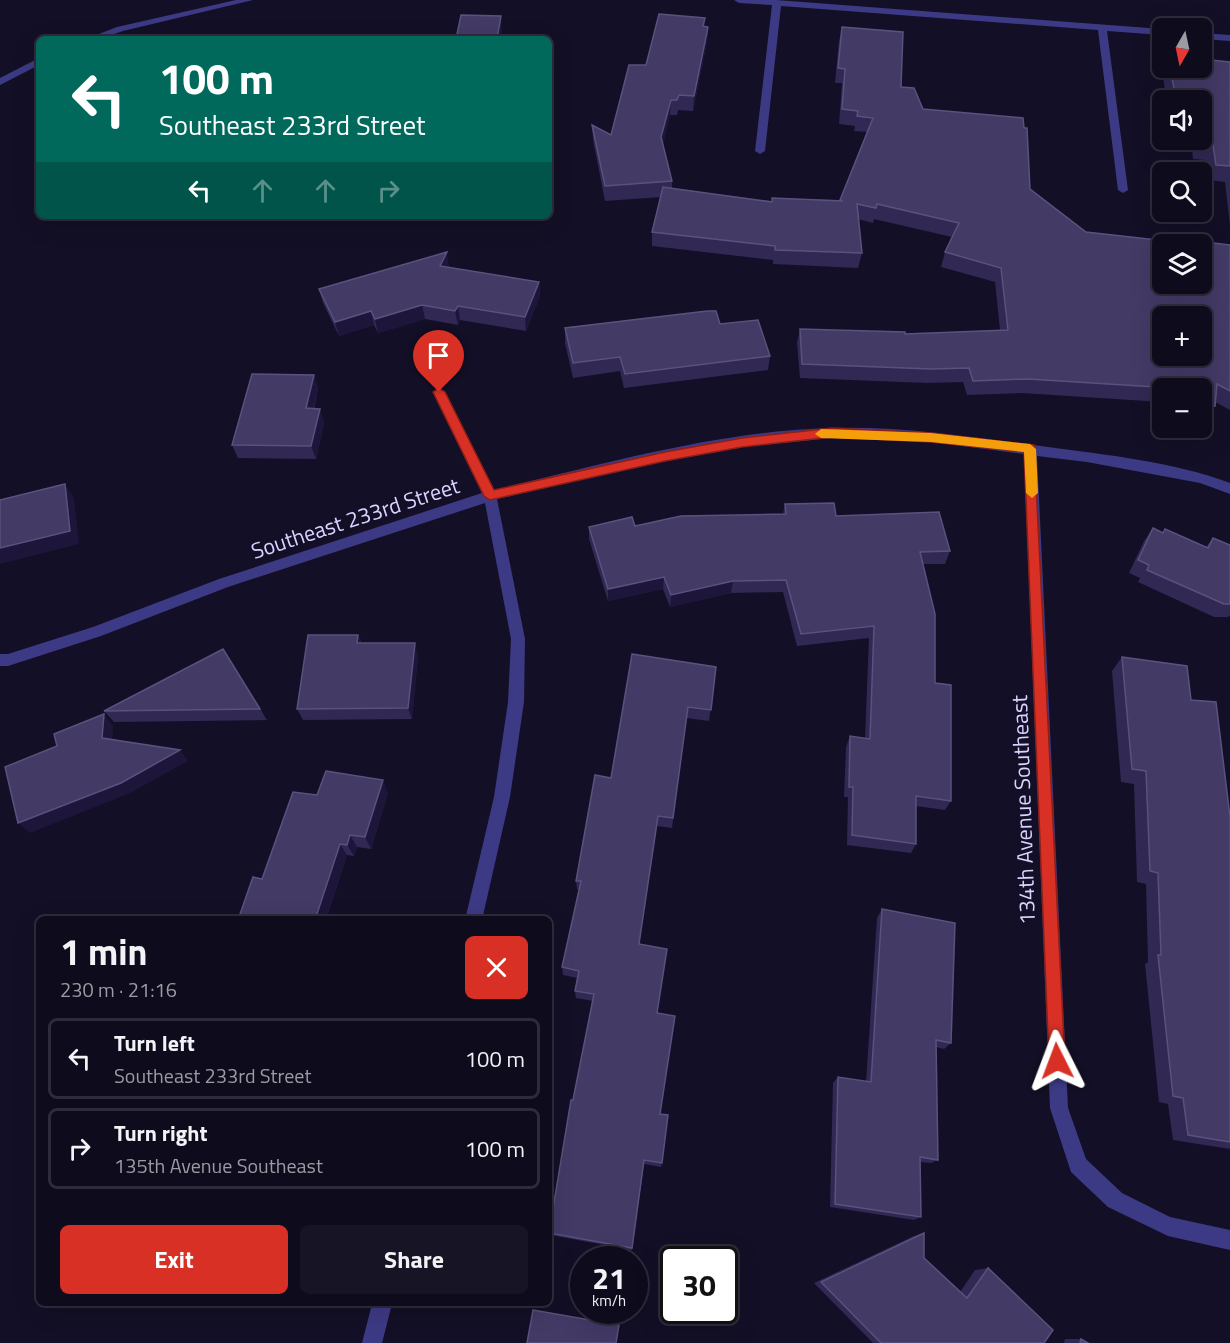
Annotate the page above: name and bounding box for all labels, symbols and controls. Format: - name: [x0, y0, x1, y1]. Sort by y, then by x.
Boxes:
- north arrow: [1152, 18, 1212, 78]
- map controls: [1152, 18, 1212, 438]
- text: 100 m: [159, 46, 274, 110]
- icon: left: [60, 60, 138, 138]
- button: sound: [1152, 90, 1212, 150]
- text: Southeast 233rd Street: [159, 104, 426, 145]
- button: search: [1152, 162, 1212, 222]
- icon: left: [183, 174, 216, 207]
- icon: ahead: [246, 174, 279, 207]
- icon: ahead: [309, 174, 342, 207]
- icon: right: [372, 174, 405, 207]
- button: layers: [1152, 234, 1212, 294]
- button: +: [1152, 306, 1212, 366]
- pin: [413, 330, 464, 392]
- icon: arrive: [422, 339, 455, 372]
- button: −: [1152, 378, 1212, 438]
- street label: Southeast 233rd Street: [246, 468, 464, 568]
- street label: 134th Avenue Southeast: [1002, 694, 1044, 925]
- text: 1 min: [60, 924, 147, 979]
- button: close: [465, 936, 528, 999]
- text: 230 m · 21:16: [60, 974, 177, 1005]
- text: Turn left: [114, 1026, 195, 1060]
- position arrow: [1025, 1029, 1089, 1093]
- icon: left: [63, 1042, 96, 1075]
- text: 100 m: [465, 1042, 525, 1076]
- text: Southeast 233rd Street: [114, 1060, 311, 1091]
- text: Turn right: [114, 1116, 208, 1150]
- icon: right: [63, 1132, 96, 1165]
- text: 100 m: [465, 1132, 525, 1166]
- text: 135th Avenue Southeast: [114, 1150, 323, 1181]
- button: Exit: [60, 1225, 288, 1294]
- button: Share: [300, 1225, 528, 1294]
- speed limit sign: 30: [660, 1246, 738, 1324]
- text: 21: [592, 1255, 626, 1301]
- text: km/h: [592, 1289, 626, 1312]

